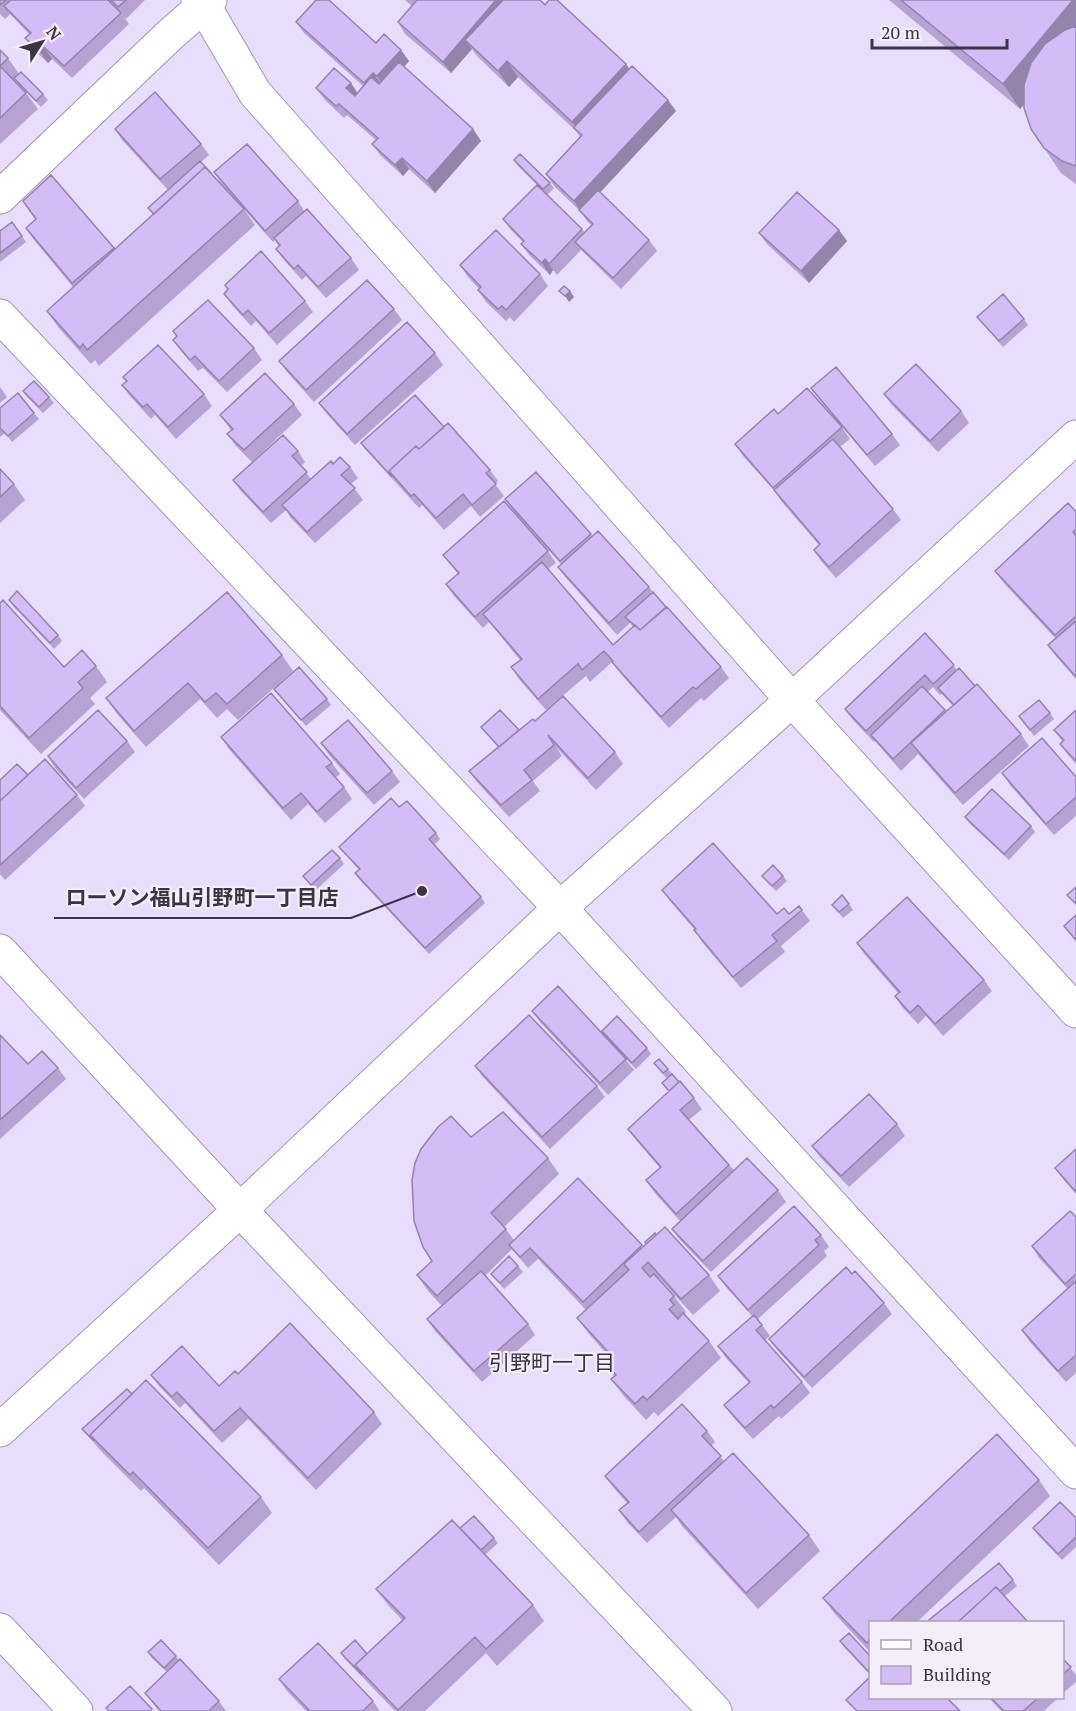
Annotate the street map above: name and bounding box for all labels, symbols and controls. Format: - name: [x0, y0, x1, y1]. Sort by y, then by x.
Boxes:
- north arrow: [12, 12, 72, 72]
- scale bar: [872, 12, 1007, 50]
- text: 20 m: [881, 20, 921, 44]
- text: N: [42, 22, 66, 44]
- callout: ローソン福山引野町一丁目店: [54, 879, 351, 918]
- text: ローソン福山引野町一丁目店: [66, 883, 339, 911]
- district label: 引野町一丁目: [489, 1348, 615, 1376]
- legend: [869, 1621, 1064, 1699]
- text: Road: [923, 1632, 963, 1656]
- text: Building: [923, 1662, 991, 1686]

